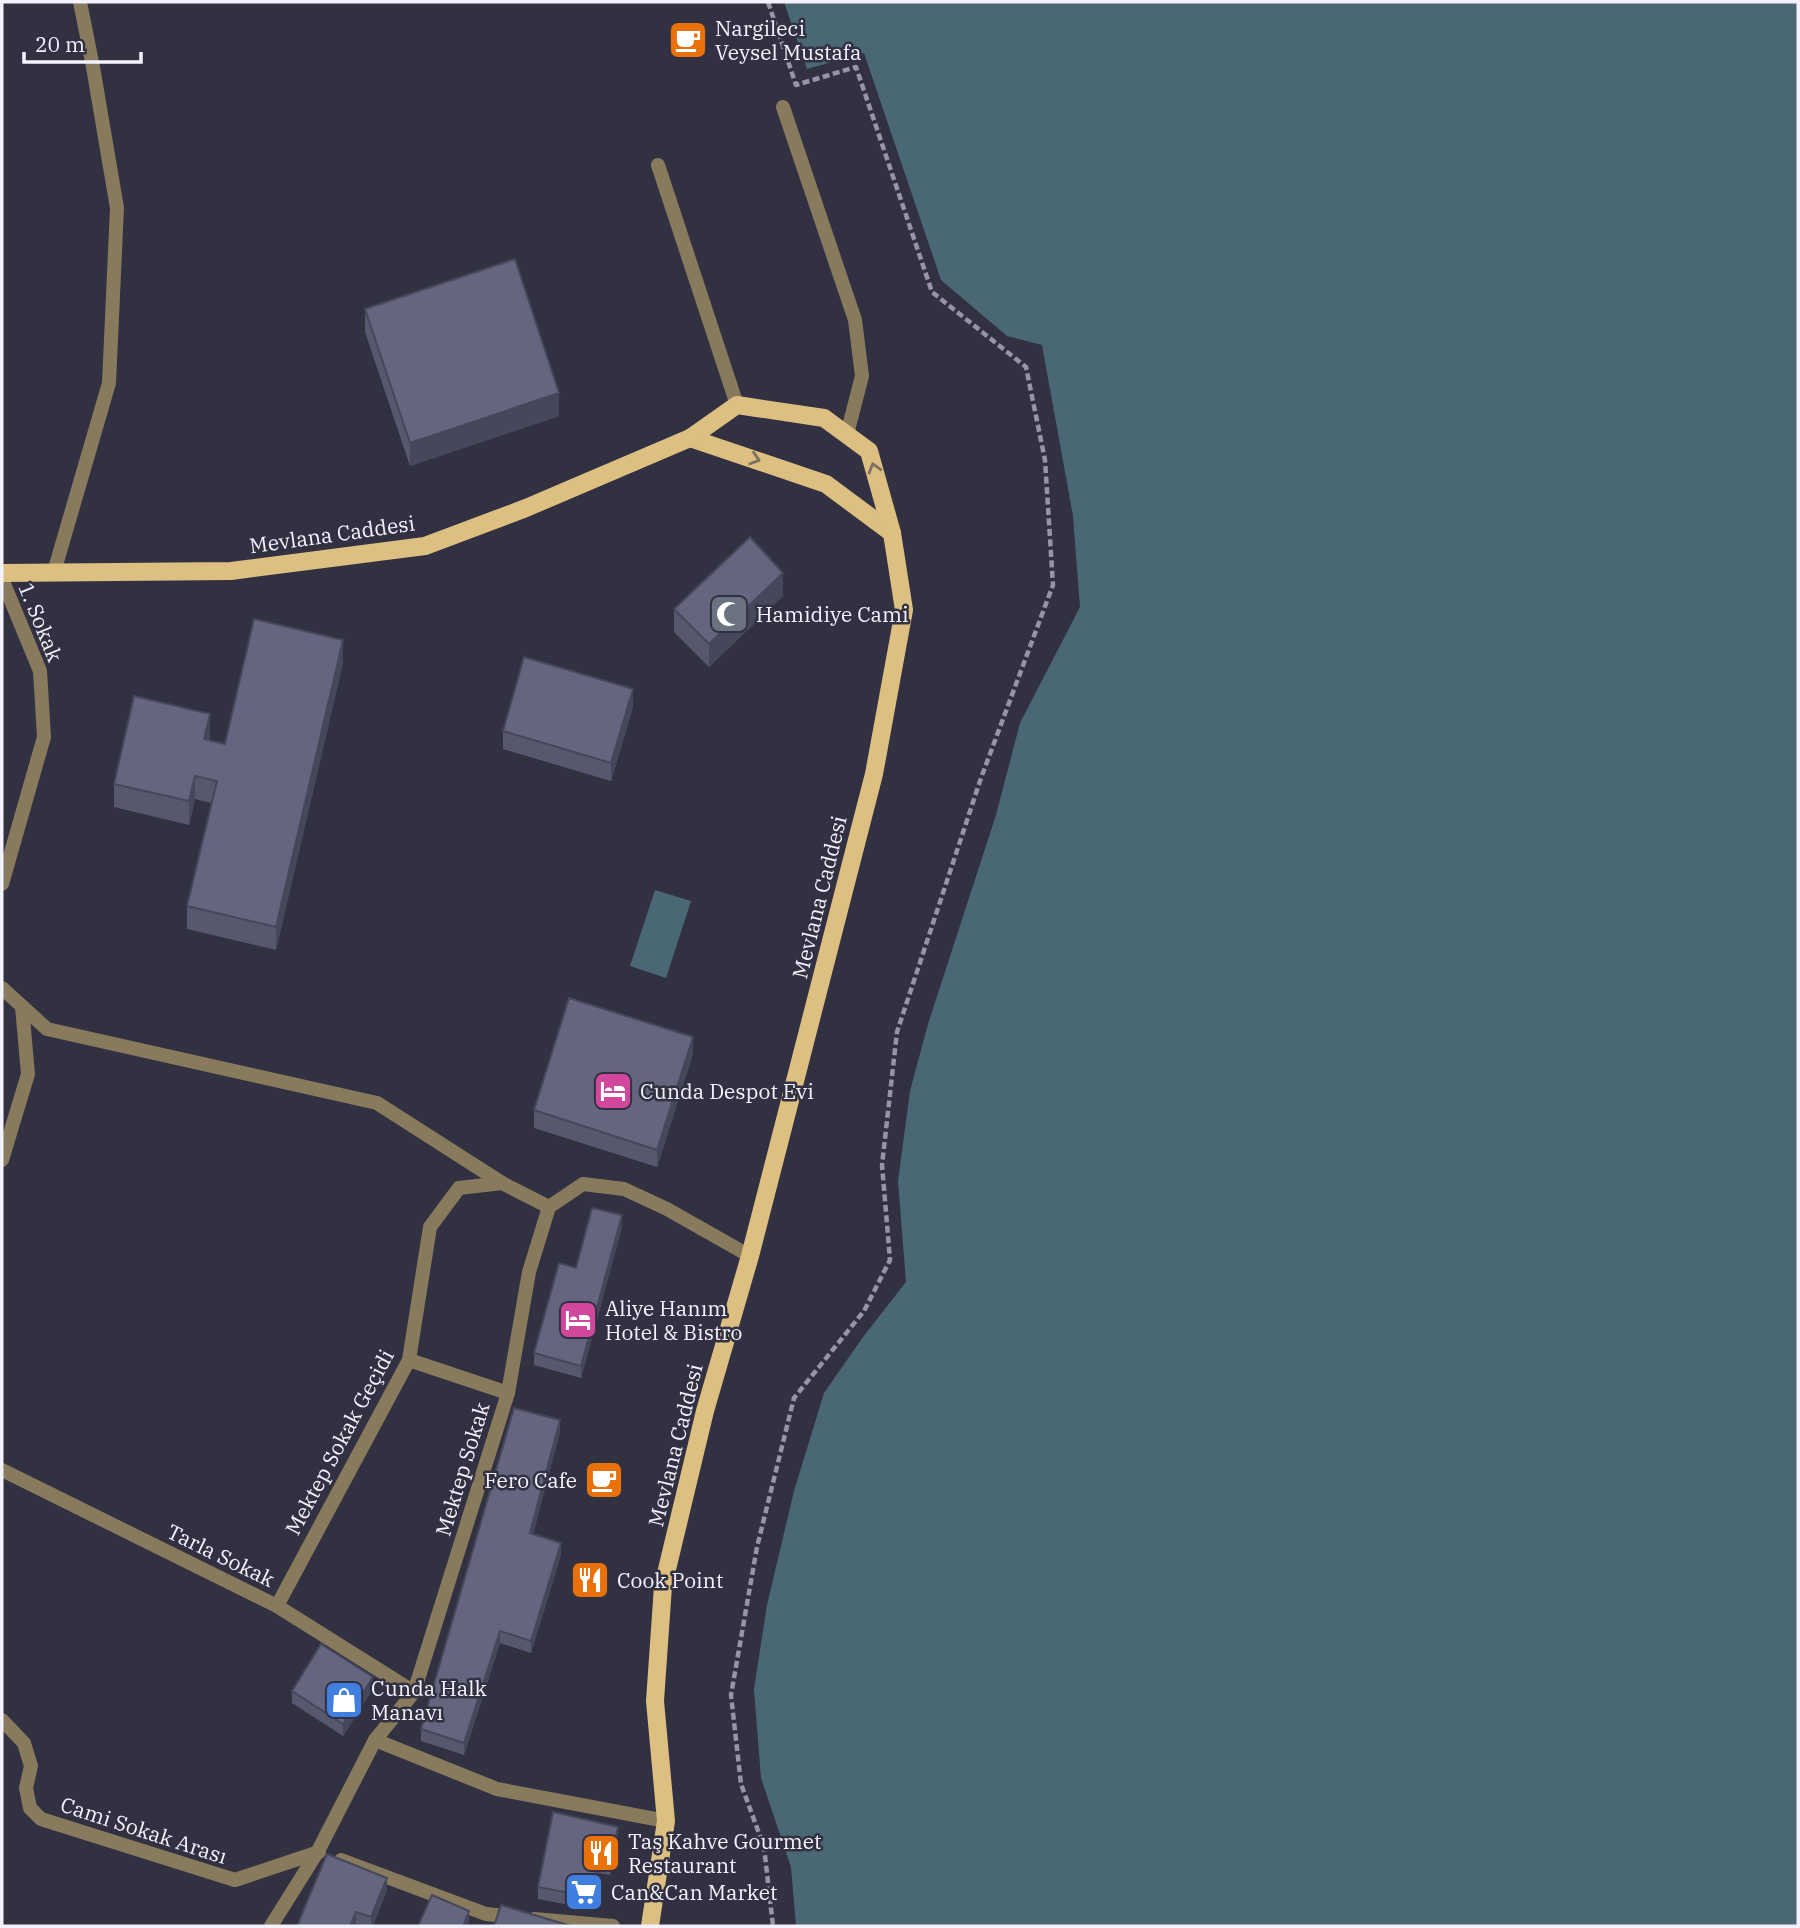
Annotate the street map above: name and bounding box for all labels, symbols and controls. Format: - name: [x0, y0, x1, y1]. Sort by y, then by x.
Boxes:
- place label: Nargileci Veysel Mustafa: [715, 14, 862, 66]
- cafe icon: Nargileci Veysel Mustafa: [667, 19, 709, 61]
- scale bar: [24, 21, 142, 65]
- text: 20 m: [35, 30, 85, 58]
- one-way arrow: [748, 451, 760, 466]
- one-way arrow: [867, 462, 882, 474]
- street label: Mevlana Caddesi: [247, 509, 417, 559]
- street label: 1. Sokak: [12, 578, 70, 667]
- mosque icon: Hamidiye Cami: [708, 593, 750, 635]
- place label: Hamidiye Cami: [756, 600, 909, 628]
- street label: Mevlana Caddesi: [785, 813, 853, 981]
- hotel icon: Cunda Despot Evi: [592, 1070, 634, 1112]
- place label: Cunda Despot Evi: [640, 1077, 814, 1105]
- place label: Aliye Hanım Hotel & Bistro: [605, 1294, 742, 1346]
- hotel icon: Aliye Hanım Hotel & Bistro: [557, 1299, 599, 1341]
- street label: Mektep Sokak Geçidi: [278, 1344, 400, 1540]
- street label: Mevlana Caddesi: [641, 1361, 709, 1529]
- street label: Mektep Sokak: [428, 1398, 496, 1539]
- cafe icon: Fero Cafe: [583, 1459, 625, 1501]
- place label: Fero Cafe: [484, 1466, 577, 1494]
- street label: Tarla Sokak: [163, 1517, 280, 1593]
- restaurant icon: Cook Point: [569, 1559, 611, 1601]
- place label: Cook Point: [617, 1566, 723, 1594]
- place label: Cunda Halk Manavı: [371, 1674, 487, 1726]
- shop icon: Cunda Halk Manavı: [323, 1679, 365, 1721]
- street label: Cami Sokak Arası: [57, 1790, 231, 1870]
- place label: Taş Kahve Gourmet Restaurant: [628, 1827, 821, 1879]
- restaurant icon: Taş Kahve Gourmet Restaurant: [580, 1832, 622, 1874]
- supermarket icon: Can&Can Market: [563, 1871, 605, 1913]
- place label: Can&Can Market: [611, 1878, 777, 1906]

